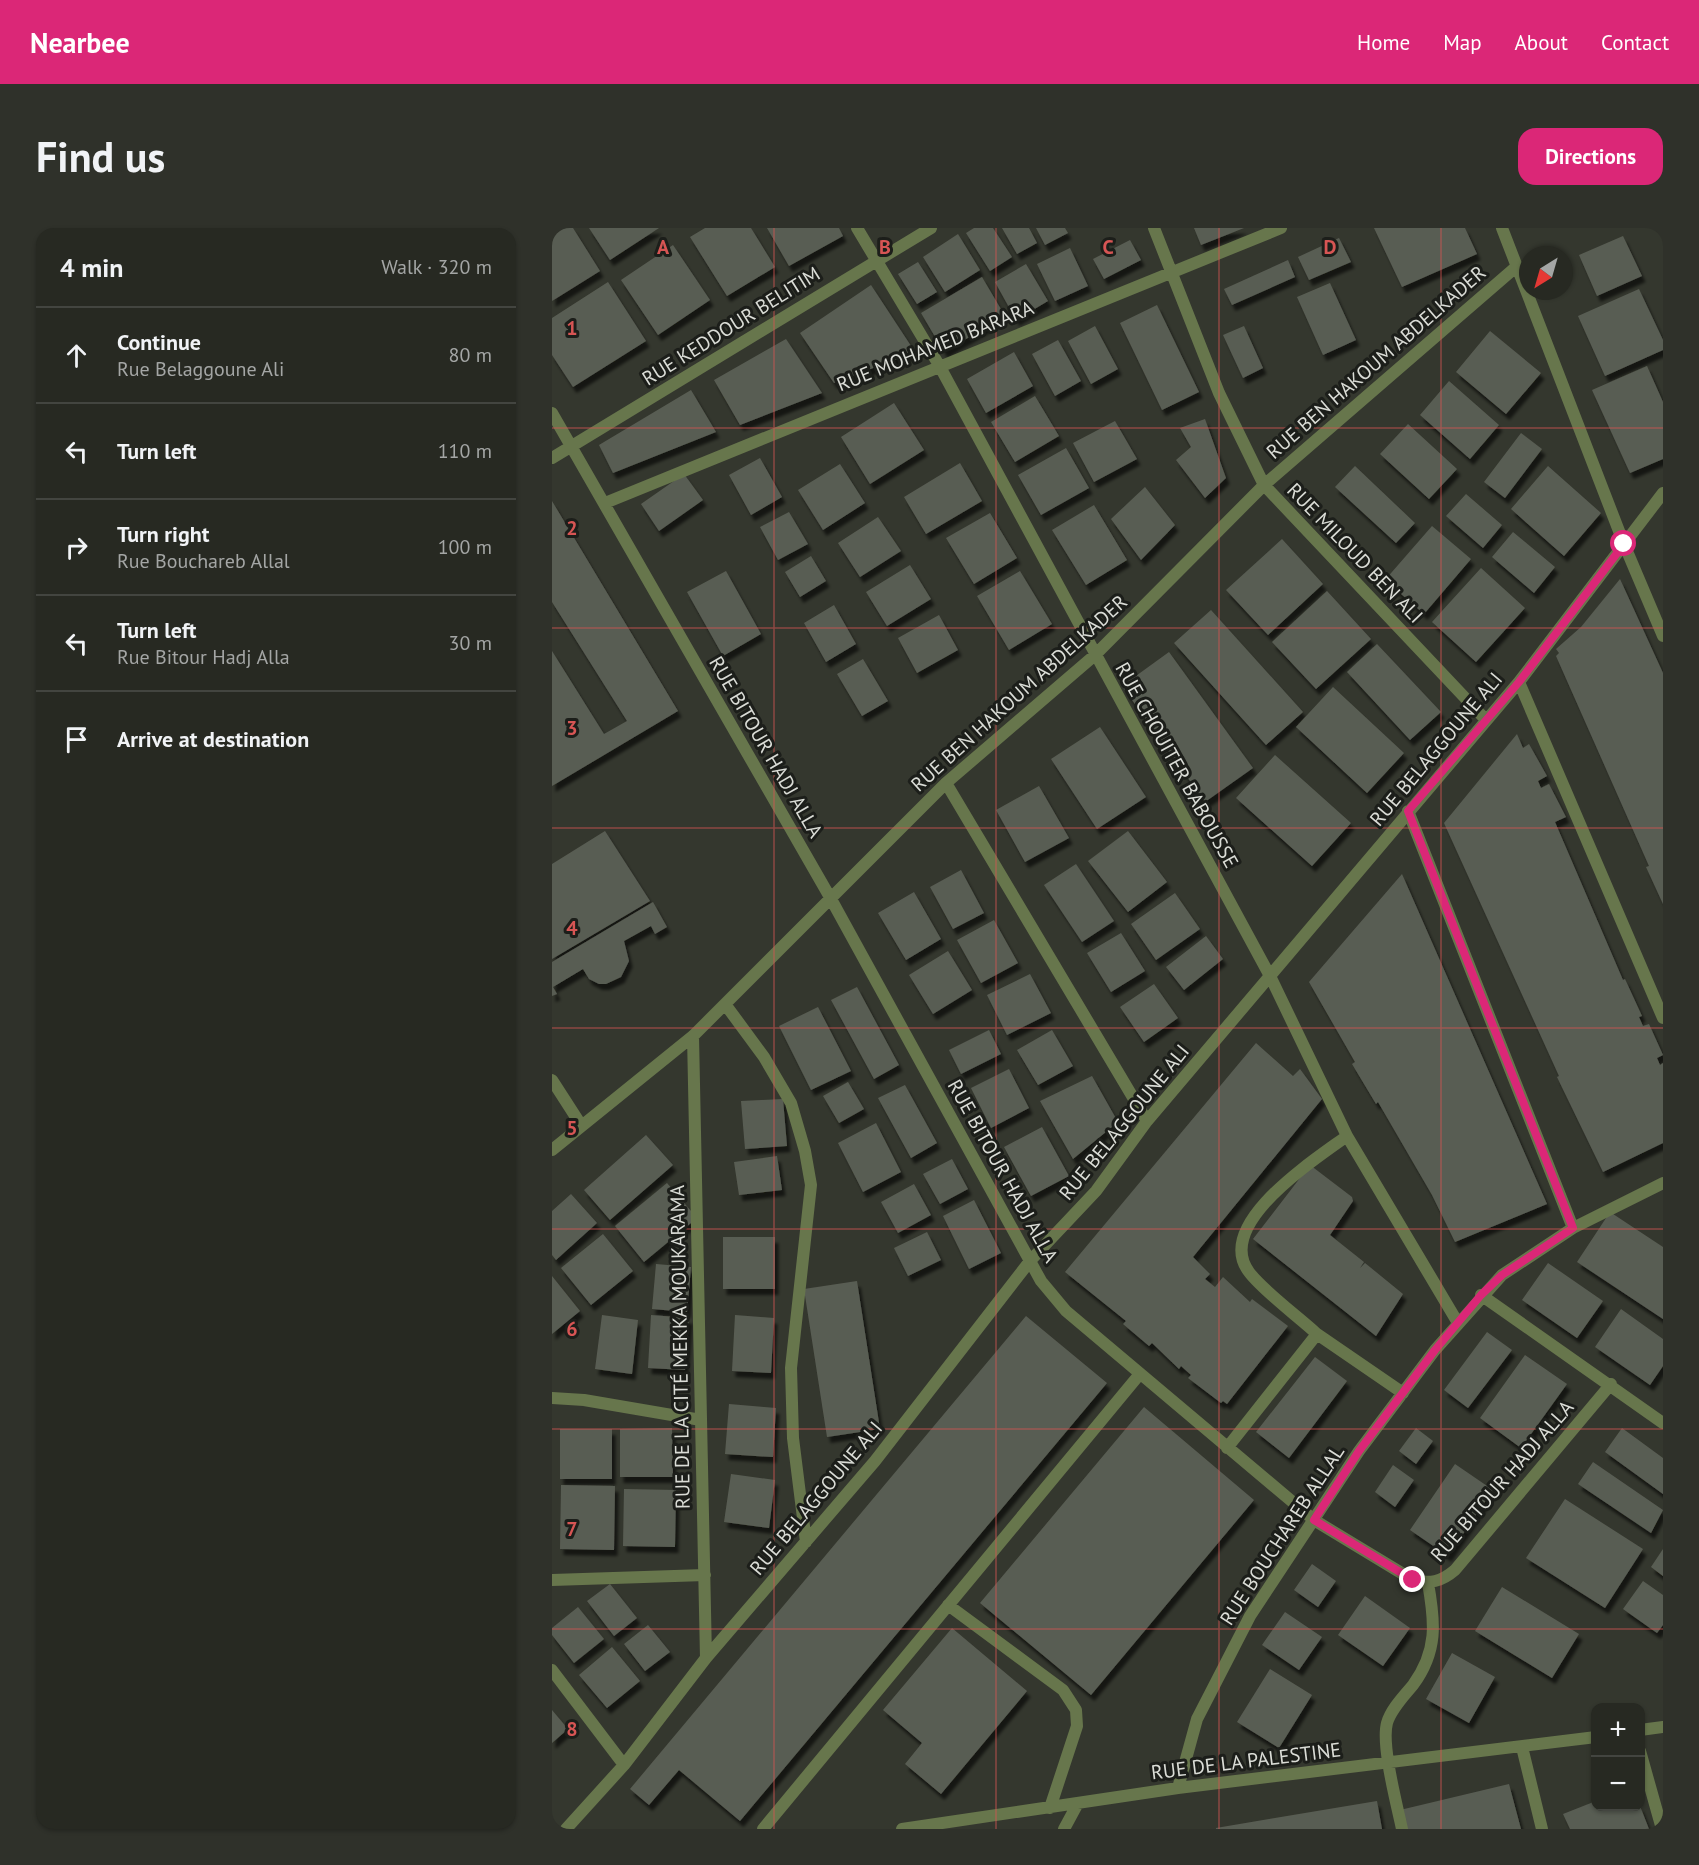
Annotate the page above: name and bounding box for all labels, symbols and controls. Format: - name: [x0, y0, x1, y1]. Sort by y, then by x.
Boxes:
- text: Nearbee: [30, 24, 130, 61]
- text: Home: [1357, 29, 1410, 56]
- text: Map: [1443, 29, 1482, 56]
- text: About: [1515, 29, 1568, 56]
- text: Contact: [1601, 29, 1669, 56]
- button: Directions: [1518, 128, 1663, 185]
- text: Find us: [36, 129, 165, 184]
- text: A: [657, 234, 670, 260]
- text: B: [879, 234, 891, 260]
- text: C: [1102, 234, 1114, 260]
- text: D: [1324, 234, 1337, 260]
- north arrow: [1519, 246, 1573, 300]
- text: 4 min: [60, 251, 123, 284]
- text: Walk · 320 m: [381, 254, 492, 280]
- street label: RUE BEN HAKOUM ABDELKADER: [1261, 260, 1491, 464]
- street label: RUE KEDDOUR BELITIM: [637, 261, 825, 391]
- street label: RUE MOHAMED BARARA: [833, 294, 1038, 397]
- text: 1: [566, 315, 578, 341]
- text: Continue: [117, 328, 201, 356]
- icon: ahead: [60, 339, 93, 372]
- text: 80 m: [449, 342, 492, 368]
- text: Rue Belaggoune Ali: [117, 356, 284, 382]
- icon: left: [60, 435, 93, 468]
- text: Turn left: [117, 437, 197, 465]
- text: 110 m: [438, 438, 492, 464]
- street label: RUE MILOUD BEN ALI: [1281, 477, 1429, 629]
- text: 2: [566, 515, 578, 541]
- text: Turn right: [117, 520, 209, 548]
- route start: [1610, 530, 1636, 556]
- icon: right: [60, 531, 93, 564]
- text: 100 m: [438, 534, 492, 560]
- text: Rue Bouchareb Allal: [117, 548, 290, 574]
- street label: RUE BEN HAKOUM ABDELKADER: [905, 589, 1133, 797]
- text: Turn left: [117, 616, 197, 644]
- icon: left: [60, 627, 93, 660]
- text: 30 m: [449, 630, 492, 656]
- text: Rue Bitour Hadj Alla: [117, 644, 290, 670]
- street label: RUE BITOUR HADJ ALLA: [703, 651, 829, 843]
- street label: RUE CHOUITER BABOUSSE: [1110, 658, 1244, 872]
- street label: RUE BELAGGOUNE ALI: [1364, 667, 1508, 831]
- text: 3: [566, 715, 578, 741]
- icon: arrive: [60, 723, 93, 756]
- text: Arrive at destination: [117, 725, 309, 753]
- text: 4: [566, 915, 578, 941]
- street label: RUE BELAGGOUNE ALI: [1053, 1039, 1195, 1205]
- street label: RUE BITOUR HADJ ALLA: [942, 1075, 1064, 1267]
- text: 5: [566, 1115, 578, 1141]
- street label: RUE DE LA CITÉ MEKKA MOUKARAMA: [664, 1184, 696, 1509]
- text: 6: [566, 1316, 578, 1342]
- street label: RUE BITOUR HADJ ALLA: [1425, 1395, 1579, 1567]
- street label: RUE BELAGGOUNE ALI: [744, 1416, 888, 1580]
- street label: RUE BOUCHAREB ALLAL: [1214, 1440, 1350, 1630]
- text: 7: [566, 1516, 578, 1542]
- route end: [1399, 1566, 1425, 1592]
- map controls: [1591, 1703, 1645, 1811]
- button: +: [1591, 1703, 1645, 1757]
- text: 8: [566, 1716, 578, 1742]
- street label: RUE DE LA PALESTINE: [1150, 1736, 1342, 1786]
- button: −: [1591, 1757, 1645, 1811]

